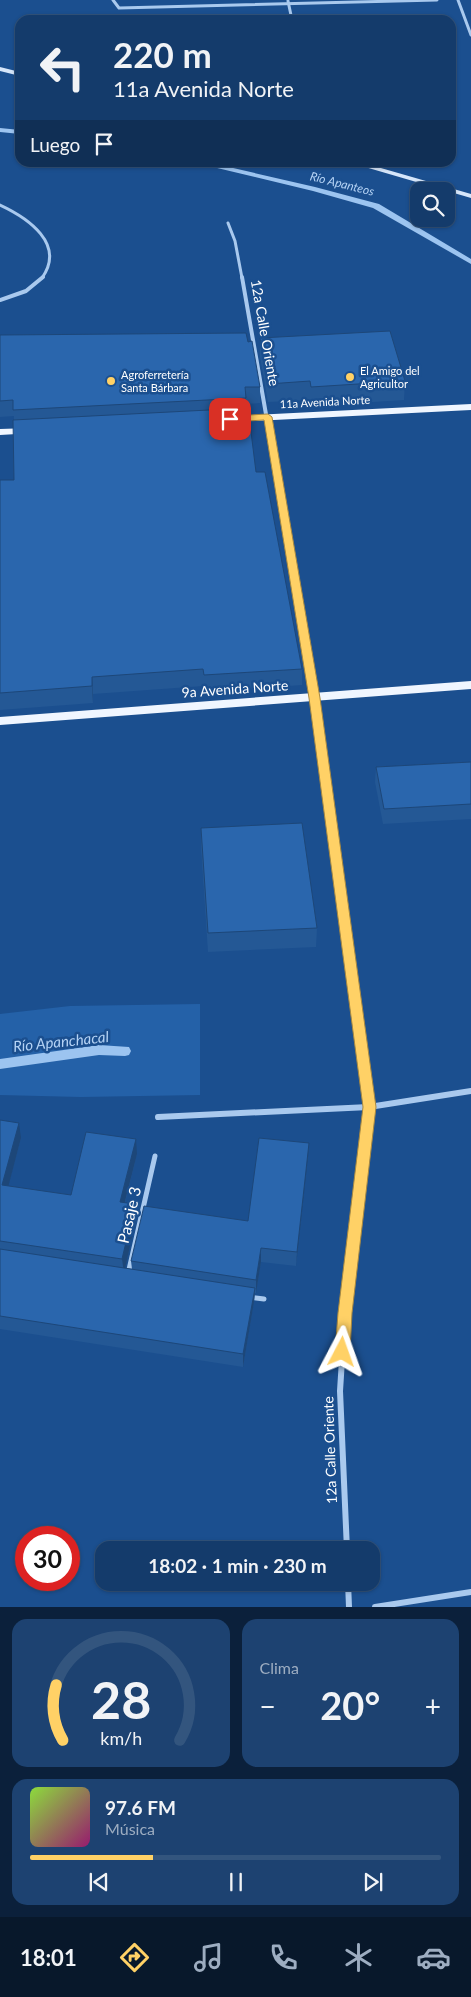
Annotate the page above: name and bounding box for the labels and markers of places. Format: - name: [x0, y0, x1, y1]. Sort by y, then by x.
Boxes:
- place label: El Amigo del Agricultor: [360, 364, 420, 390]
- place label: Agroferretería Santa Bárbara: [121, 368, 189, 394]
- marker: El Amigo del Agricultor: [344, 371, 356, 383]
- marker: Agroferretería Santa Bárbara: [105, 375, 117, 387]
- pin: [209, 398, 251, 440]

